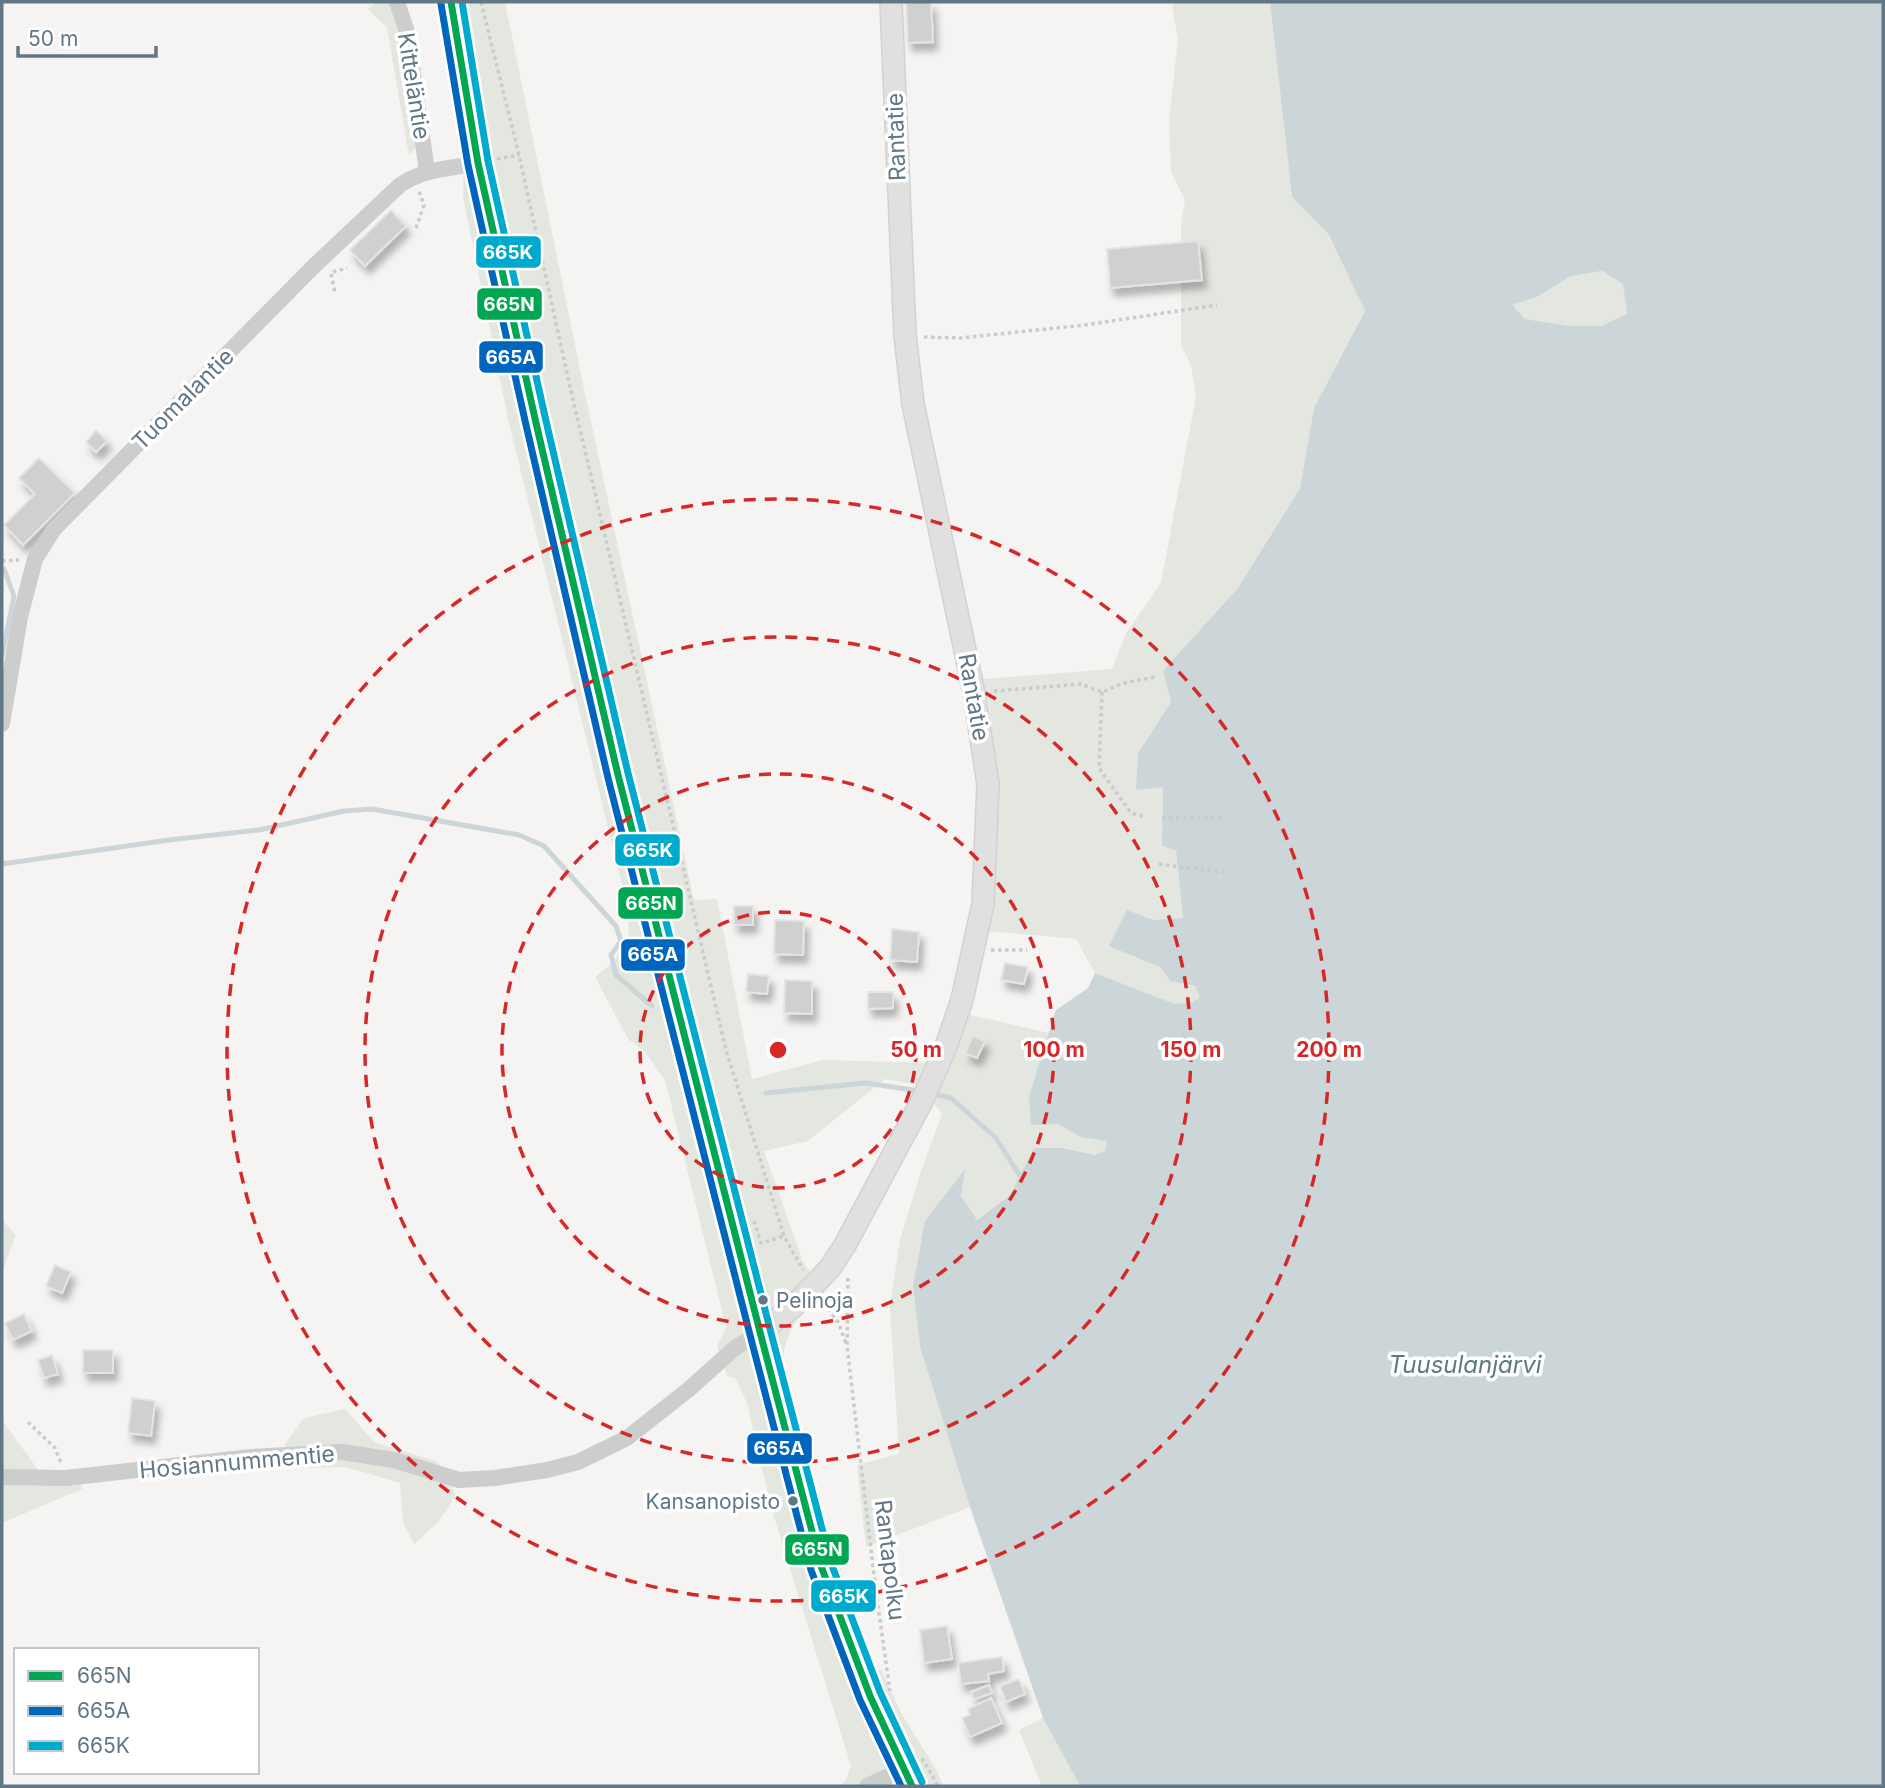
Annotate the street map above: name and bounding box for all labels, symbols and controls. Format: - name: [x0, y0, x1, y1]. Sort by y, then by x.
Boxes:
- scale bar: [18, 14, 156, 58]
- text: 50 m: [28, 26, 78, 51]
- street label: Kitteläntie: [392, 31, 436, 141]
- street label: Rantatie: [880, 92, 912, 182]
- line badge: 665K: [475, 235, 542, 269]
- text: 665K: [483, 241, 534, 264]
- line badge: 665N: [476, 287, 543, 321]
- text: 665N: [483, 293, 535, 316]
- line badge: 665A: [478, 340, 544, 374]
- street label: Tuomalantie: [126, 342, 240, 456]
- text: 665A: [485, 346, 537, 369]
- street label: Rantatie: [953, 651, 995, 743]
- line badge: 665K: [614, 833, 681, 867]
- text: 665K: [623, 839, 674, 862]
- line badge: 665N: [617, 886, 684, 920]
- text: 665N: [625, 892, 677, 915]
- line badge: 665A: [620, 938, 686, 972]
- text: 665A: [627, 943, 679, 966]
- text: 50 m: [890, 1037, 942, 1062]
- text: 100 m: [1023, 1037, 1085, 1062]
- text: 150 m: [1161, 1037, 1221, 1062]
- text: 200 m: [1296, 1037, 1362, 1062]
- centre of rings: [766, 1038, 790, 1062]
- place label: Pelinoja: [776, 1288, 854, 1313]
- marker: Pelinoja: [756, 1293, 770, 1307]
- water label: Tuusulanjärvi: [1388, 1350, 1543, 1379]
- line badge: 665A: [746, 1432, 813, 1465]
- text: 665A: [753, 1437, 805, 1460]
- street label: Hosiannummentie: [138, 1440, 336, 1484]
- place label: Kansanopisto: [646, 1489, 780, 1514]
- marker: Kansanopisto: [786, 1494, 800, 1508]
- street label: Rantapolku: [869, 1498, 911, 1622]
- line badge: 665N: [784, 1533, 850, 1566]
- text: 665N: [791, 1538, 843, 1561]
- line badge: 665K: [810, 1579, 877, 1613]
- text: 665K: [819, 1585, 870, 1608]
- legend: [14, 1648, 259, 1774]
- text: 665N: [77, 1663, 132, 1688]
- text: 665A: [77, 1698, 130, 1723]
- text: 665K: [77, 1733, 130, 1758]

